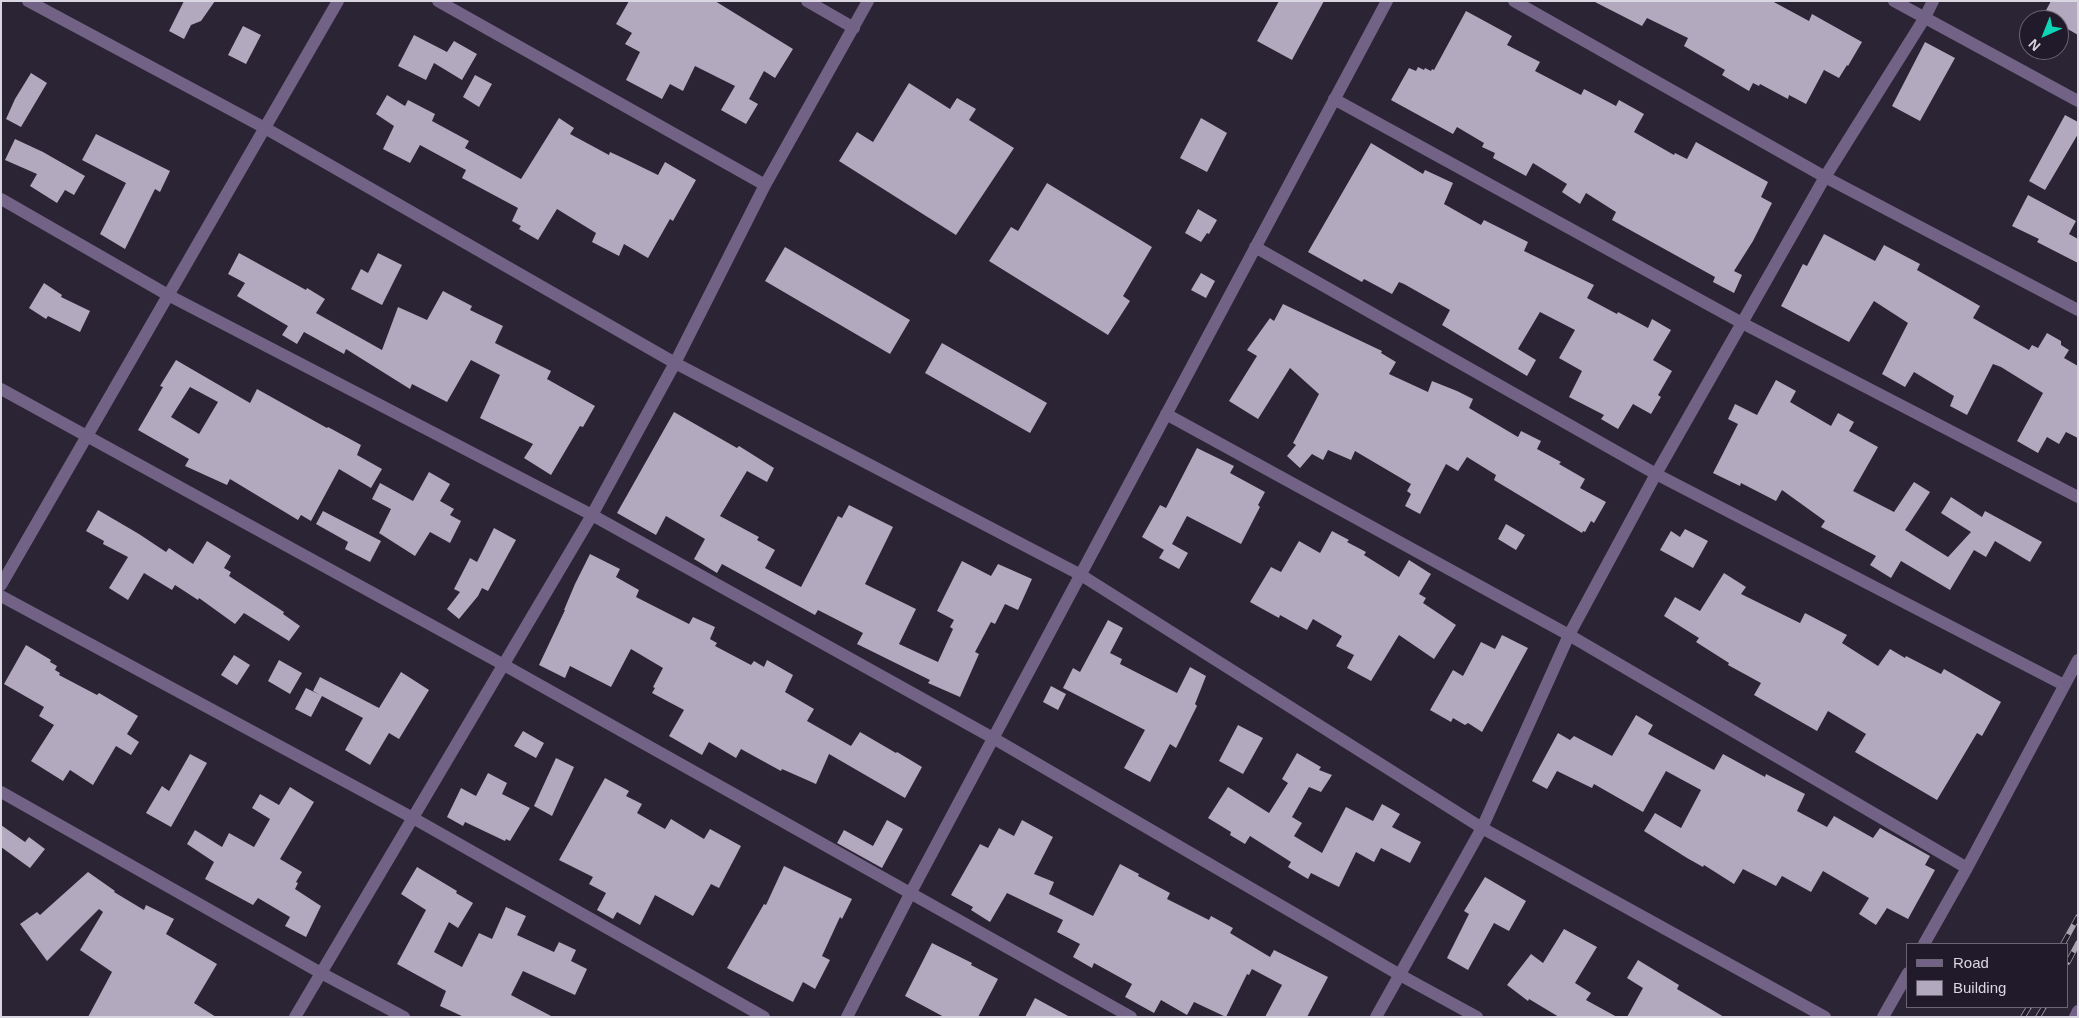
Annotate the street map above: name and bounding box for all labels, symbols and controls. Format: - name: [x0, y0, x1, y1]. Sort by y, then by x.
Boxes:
- north arrow: [2019, 10, 2069, 60]
- text: N: [2025, 36, 2043, 54]
- legend: [1906, 943, 2069, 1008]
- text: Road: [1953, 954, 1989, 971]
- text: Building: [1953, 979, 2006, 996]

